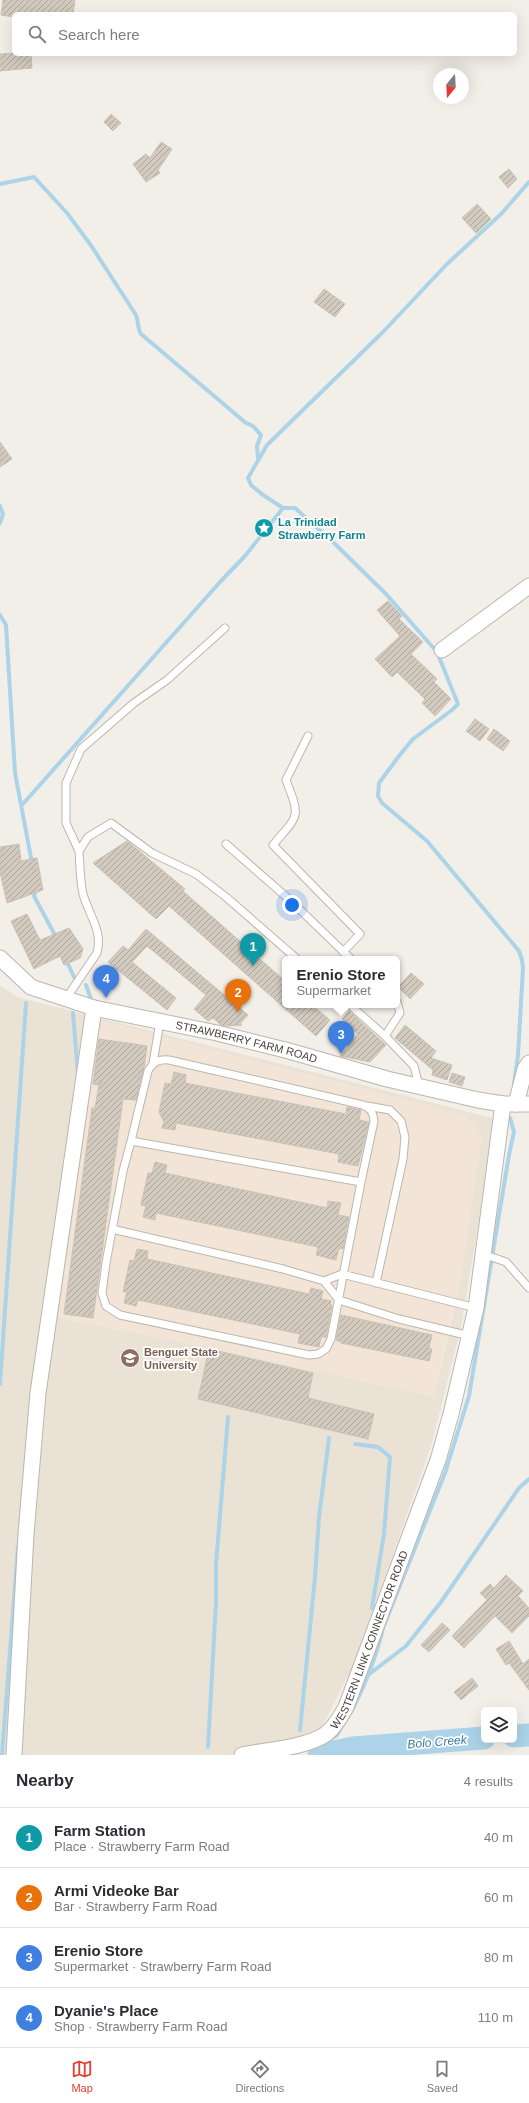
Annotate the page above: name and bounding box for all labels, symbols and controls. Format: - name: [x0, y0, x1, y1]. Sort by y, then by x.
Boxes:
- search box: [12, 12, 517, 56]
- icon: search: [26, 23, 48, 45]
- text: Search here: [58, 26, 140, 43]
- north arrow: [433, 68, 469, 104]
- place label: La Trinidad Strawberry Farm: [278, 516, 366, 541]
- place icon: La Trinidad Strawberry Farm: [253, 517, 275, 539]
- your location: [282, 895, 302, 915]
- pin: 1: [240, 933, 266, 966]
- popup: [282, 956, 400, 1008]
- pin: 4: [93, 965, 119, 998]
- text: Erenio Store: [296, 966, 386, 983]
- pin: 2: [225, 979, 251, 1012]
- text: Supermarket: [296, 983, 371, 998]
- street label: STRAWBERRY FARM ROAD: [175, 1019, 319, 1065]
- pin: 3: [328, 1021, 354, 1054]
- place label: Benguet State University: [144, 1346, 218, 1371]
- school or university icon: Benguet State University: [119, 1347, 141, 1369]
- street label: WESTERN LINK CONNECTOR ROAD: [328, 1549, 410, 1731]
- map controls: [481, 1707, 517, 1743]
- button: layers: [481, 1707, 517, 1743]
- water label: Bolo Creek: [407, 1732, 468, 1752]
- text: Nearby: [16, 1771, 74, 1790]
- text: 4 results: [464, 1774, 513, 1789]
- text: Farm Station: [54, 1822, 146, 1839]
- text: 1: [25, 1830, 33, 1845]
- text: 40 m: [484, 1830, 513, 1845]
- text: Place · Strawberry Farm Road: [54, 1839, 230, 1854]
- text: Armi Videoke Bar: [54, 1882, 179, 1899]
- text: 2: [25, 1890, 33, 1905]
- text: 60 m: [484, 1890, 513, 1905]
- text: Bar · Strawberry Farm Road: [54, 1899, 217, 1914]
- text: Erenio Store: [54, 1942, 143, 1959]
- text: 3: [25, 1950, 33, 1965]
- text: 80 m: [484, 1950, 513, 1965]
- text: Supermarket · Strawberry Farm Road: [54, 1959, 271, 1974]
- text: Dyanie's Place: [54, 2002, 158, 2019]
- text: 4: [25, 2010, 33, 2025]
- text: 110 m: [478, 2010, 513, 2025]
- text: Shop · Strawberry Farm Road: [54, 2019, 227, 2034]
- tab: Map: [71, 2058, 93, 2094]
- tab: Directions: [235, 2058, 284, 2094]
- tab: Saved: [427, 2058, 458, 2094]

